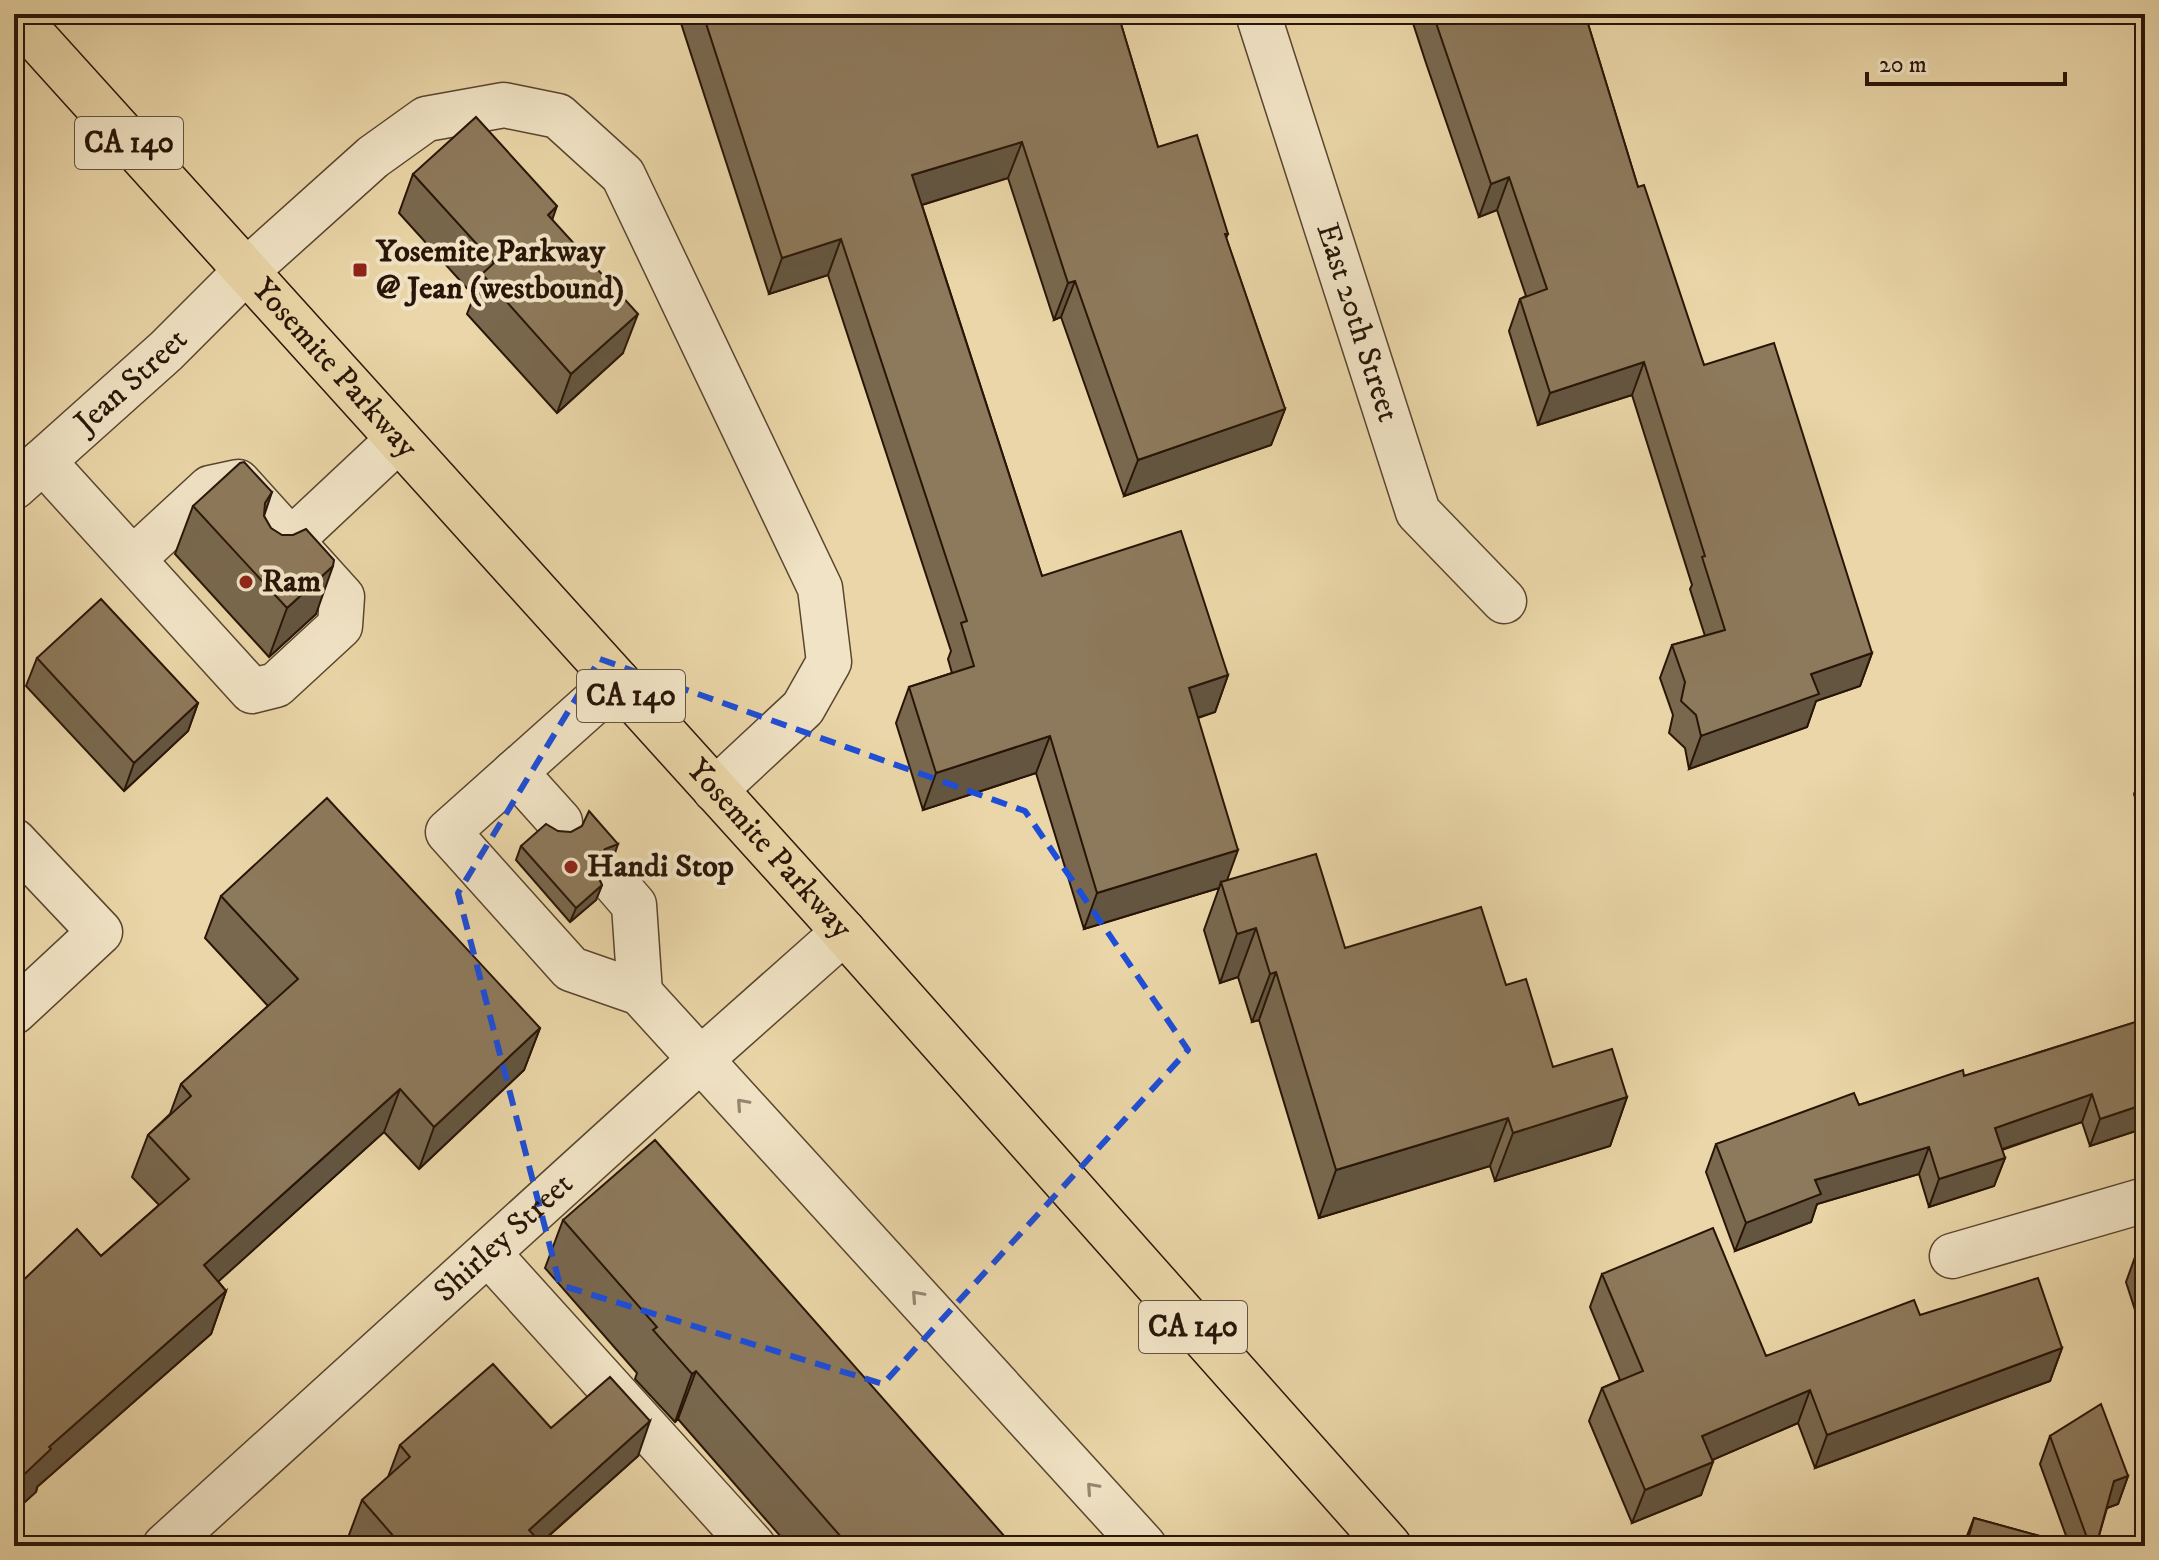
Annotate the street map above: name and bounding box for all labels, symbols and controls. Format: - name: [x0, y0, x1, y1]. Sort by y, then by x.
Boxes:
- scale bar: [1867, 36, 2065, 86]
- text: 20 m: [1879, 50, 1927, 80]
- road number: CA 140: [75, 117, 183, 169]
- street label: East 20th Street: [1306, 218, 1408, 427]
- place label: Yosemite Parkway @ Jean (westbound): [375, 232, 624, 309]
- marker: Yosemite Parkway @ Jean (westbound): [351, 261, 369, 279]
- street label: Yosemite Parkway: [243, 270, 427, 468]
- street label: Jean Street: [65, 320, 197, 445]
- place label: Ram: [262, 562, 321, 602]
- marker: Ram: [237, 573, 255, 591]
- road number: CA 140: [577, 670, 685, 722]
- street label: Yosemite Parkway: [678, 751, 861, 948]
- place label: Handi Stop: [587, 847, 734, 887]
- marker: Handi Stop: [562, 858, 580, 876]
- one-way arrow: [737, 1098, 751, 1113]
- street label: Shirley Street: [426, 1165, 582, 1311]
- one-way arrow: [911, 1291, 926, 1305]
- road number: CA 140: [1139, 1301, 1247, 1353]
- one-way arrow: [1087, 1483, 1101, 1498]

